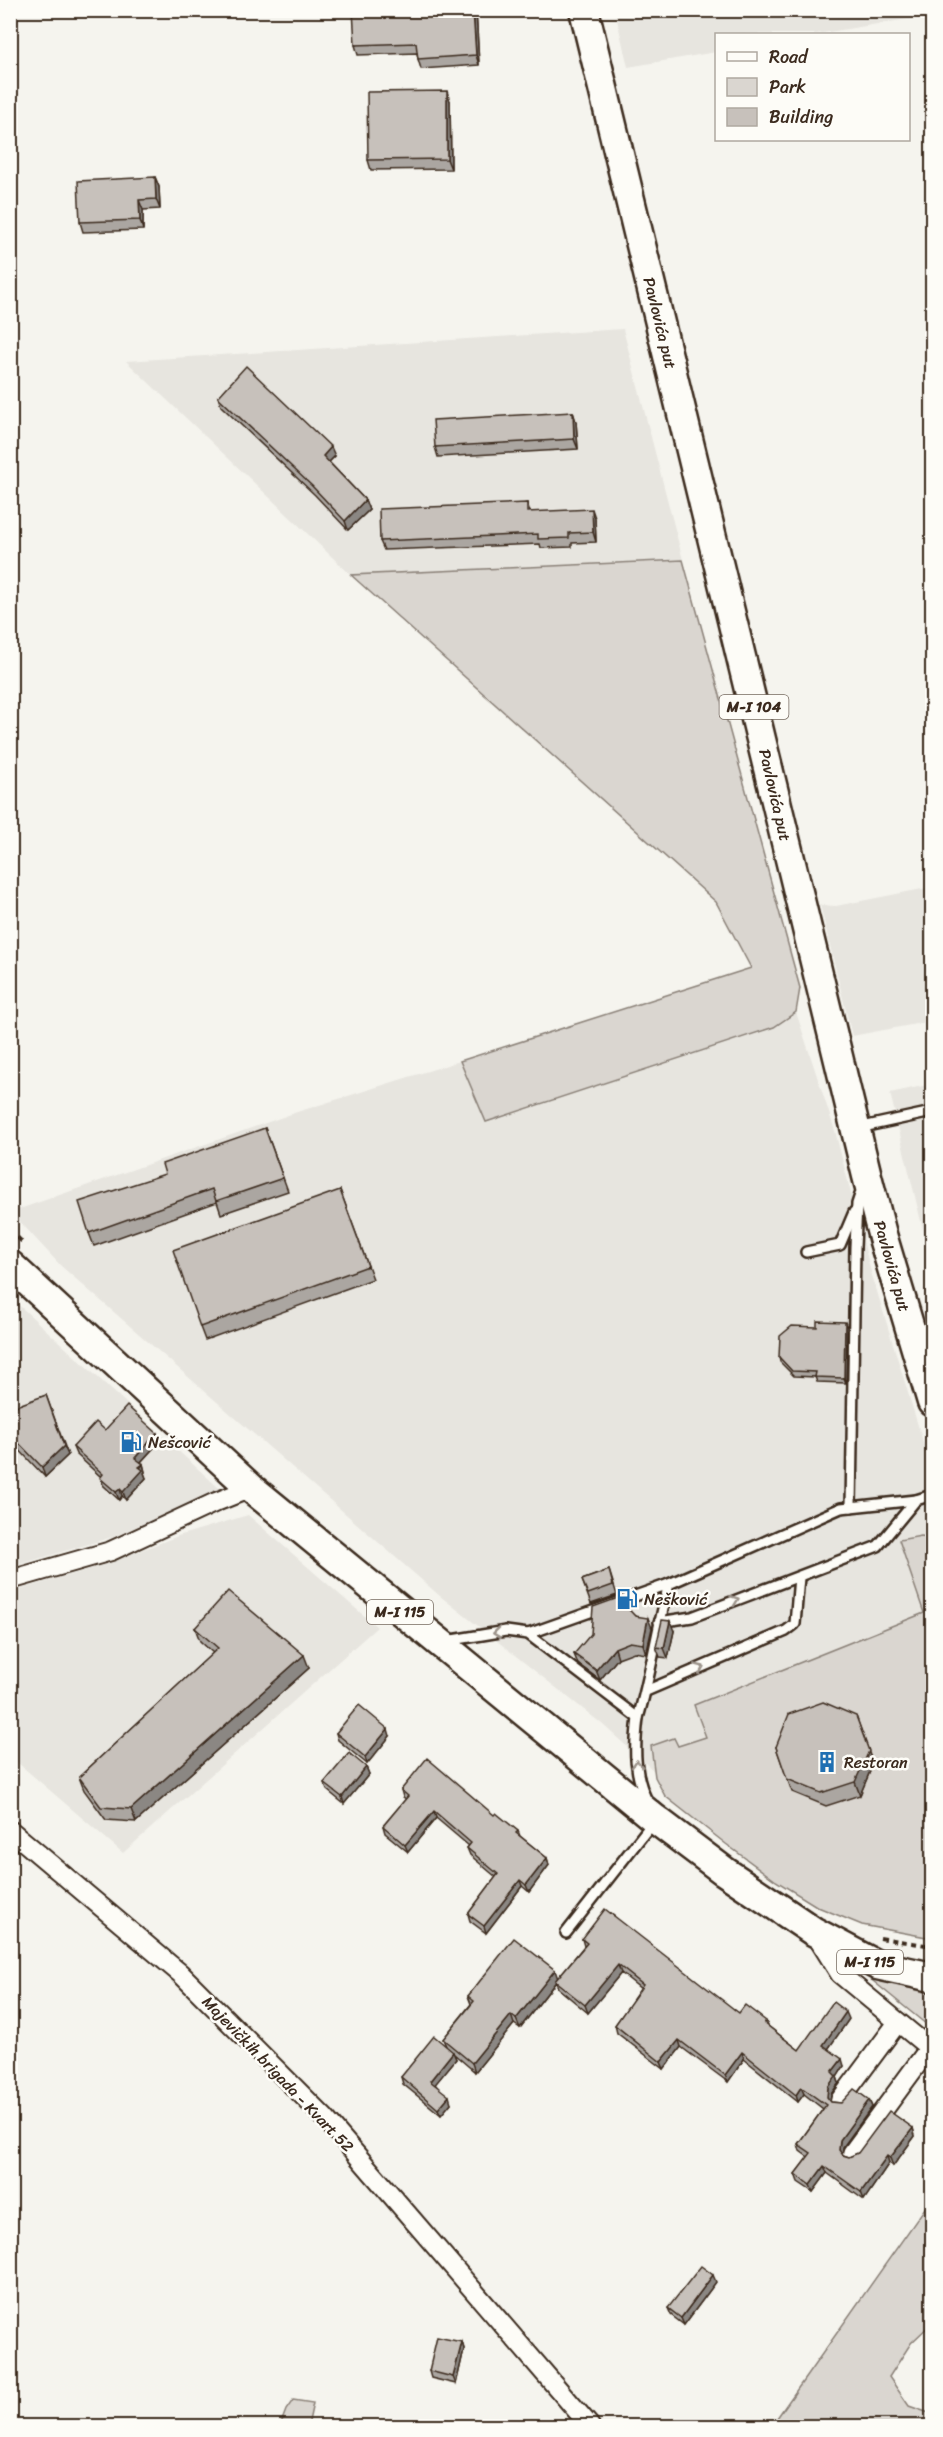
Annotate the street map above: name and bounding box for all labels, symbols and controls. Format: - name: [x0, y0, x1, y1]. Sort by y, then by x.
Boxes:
- legend: [715, 33, 910, 141]
- text: Road: [769, 41, 809, 73]
- text: Park: [769, 71, 806, 103]
- text: Building: [769, 101, 833, 133]
- street label: Pavlovića put: [635, 274, 685, 372]
- road number: M-I 104: [720, 695, 789, 719]
- street label: Pavlovića put: [750, 746, 800, 844]
- street label: Pavlovića put: [865, 1217, 919, 1315]
- place label: Nešcović: [148, 1428, 213, 1457]
- fuel station icon: Nešcović: [119, 1430, 143, 1454]
- place label: Nešković: [644, 1585, 709, 1614]
- fuel station icon: Nešković: [615, 1587, 639, 1611]
- one-way arrow: [730, 1595, 740, 1608]
- road number: M-I 115: [367, 1600, 433, 1624]
- one-way arrow: [493, 1626, 502, 1638]
- one-way arrow: [694, 1663, 705, 1675]
- place label: Restoran: [844, 1748, 908, 1777]
- building icon: Restoran: [815, 1750, 839, 1774]
- one-way arrow: [630, 1760, 643, 1769]
- road number: M-I 115: [837, 1950, 903, 1974]
- street label: Majevičkih brigada - Kvart 52: [195, 1989, 361, 2159]

